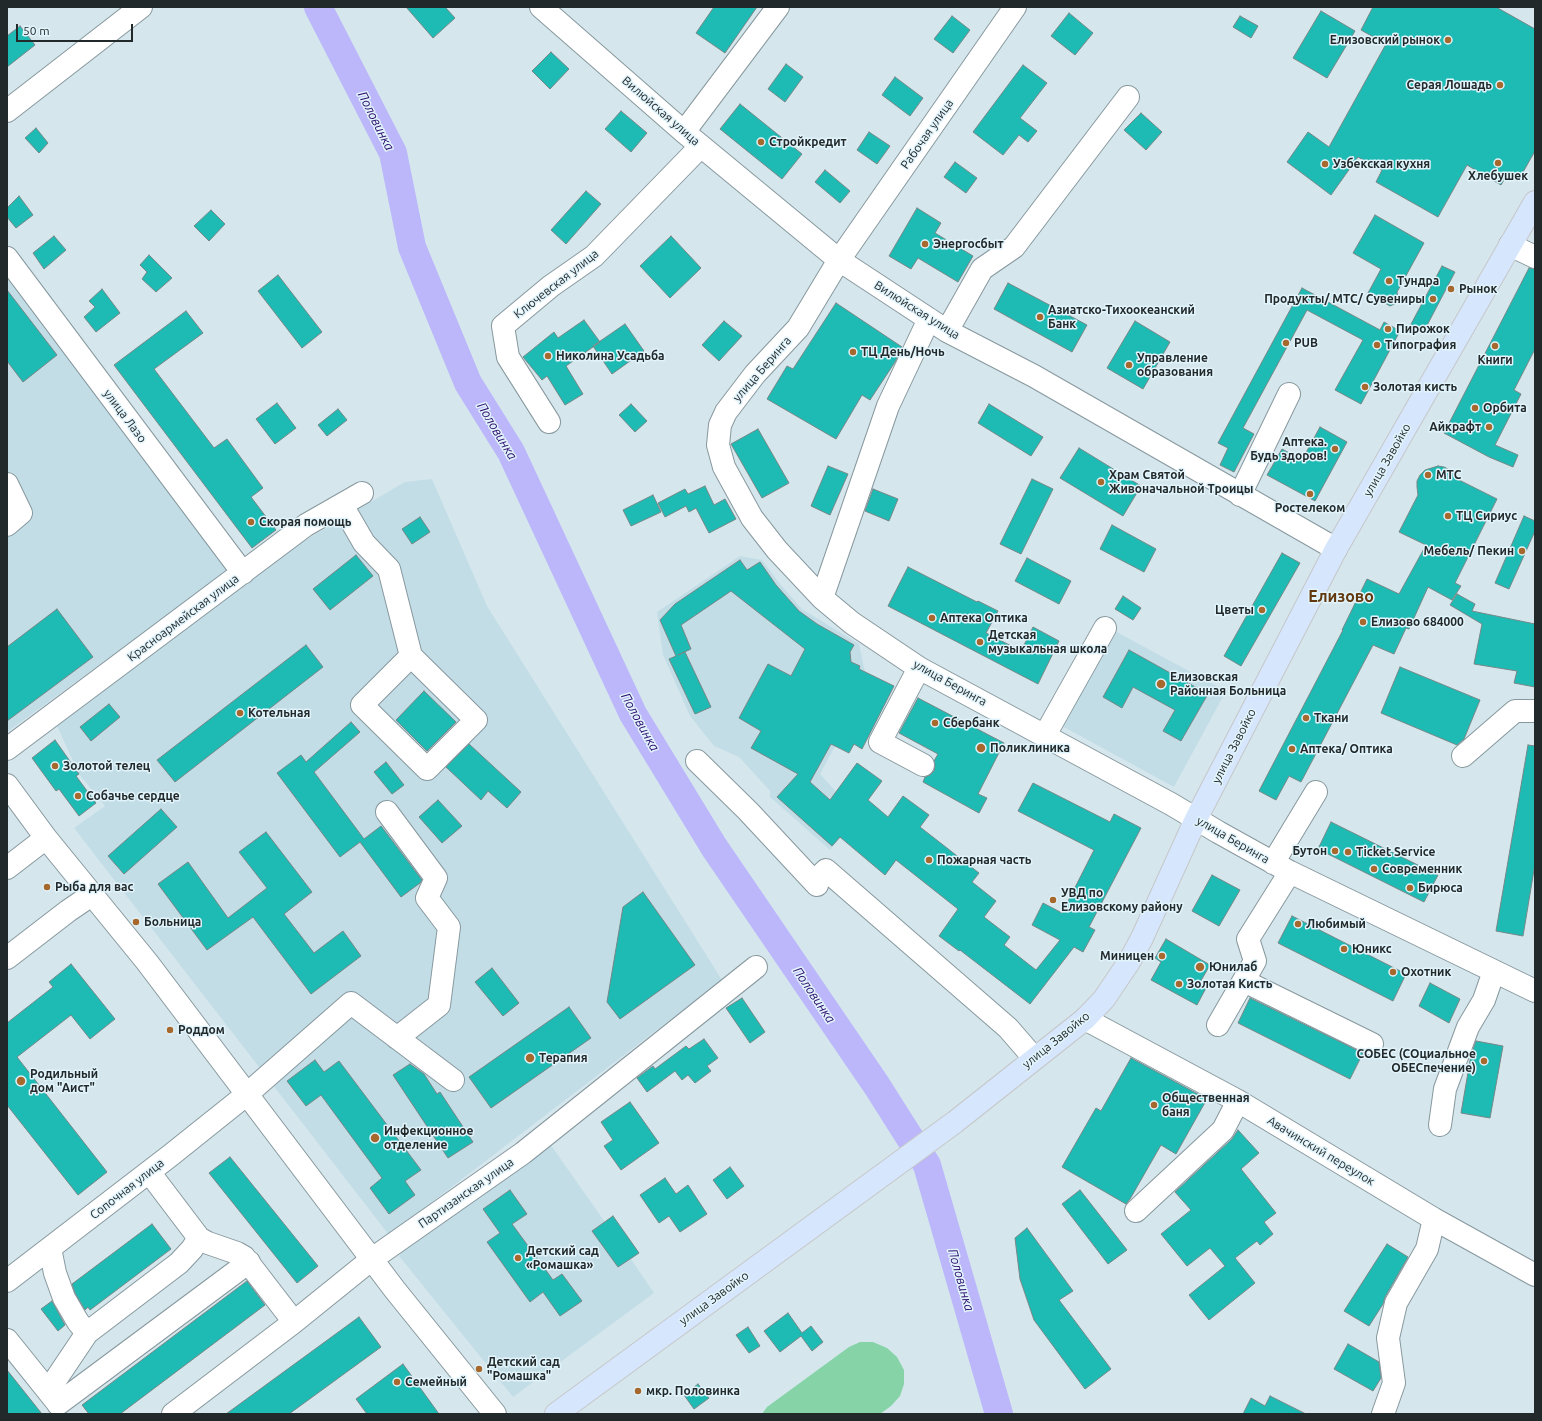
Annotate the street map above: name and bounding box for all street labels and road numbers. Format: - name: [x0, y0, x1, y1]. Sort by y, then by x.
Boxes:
- street label: Вилюйская улица: [619, 73, 703, 149]
- street label: Рабочая улица: [898, 96, 956, 172]
- street label: Ключевская улица: [511, 246, 601, 322]
- street label: Вилюйская улица: [871, 278, 963, 342]
- street label: улица Беринга: [730, 333, 794, 405]
- street label: улица Лазо: [100, 387, 150, 445]
- street label: улица Завойко: [1360, 421, 1414, 499]
- street label: Красноармейская улица: [124, 571, 242, 665]
- street label: улица Беринга: [911, 657, 989, 709]
- street label: улица Завойко: [1209, 706, 1259, 786]
- street label: улица Беринга: [1194, 813, 1272, 867]
- street label: улица Завойко: [1020, 1009, 1092, 1071]
- street label: Авачинский переулок: [1265, 1113, 1377, 1189]
- street label: Партизанская улица: [416, 1155, 516, 1231]
- street label: Сопочная улица: [87, 1156, 167, 1222]
- street label: улица Завойко: [677, 1268, 751, 1328]

